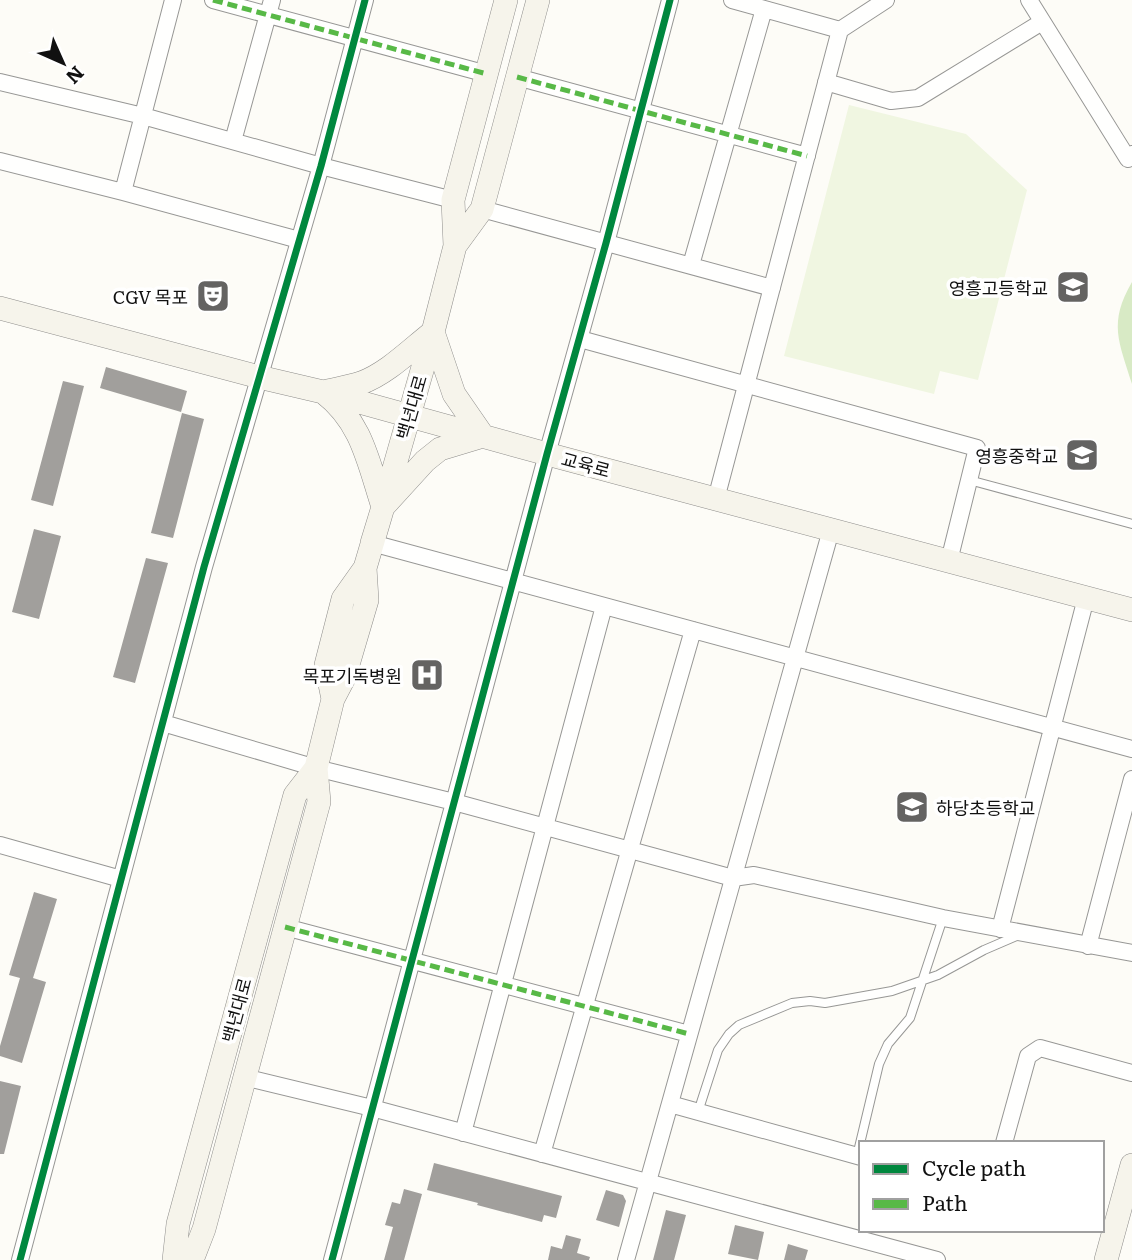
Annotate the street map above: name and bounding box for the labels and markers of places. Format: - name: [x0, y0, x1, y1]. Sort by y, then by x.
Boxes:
- school or university icon: 영흥고등학교: [1054, 268, 1092, 306]
- place label: 영흥고등학교: [949, 274, 1048, 301]
- theatre icon: CGV 목포: [194, 277, 232, 315]
- place label: CGV 목포: [113, 283, 188, 310]
- school or university icon: 영흥중학교: [1063, 436, 1101, 474]
- place label: 영흥중학교: [975, 442, 1058, 469]
- hospital icon: 목포기독병원: [408, 656, 446, 694]
- place label: 목포기독병원: [303, 662, 402, 689]
- school or university icon: 하당초등학교: [893, 788, 931, 826]
- place label: 하당초등학교: [936, 794, 1035, 821]

